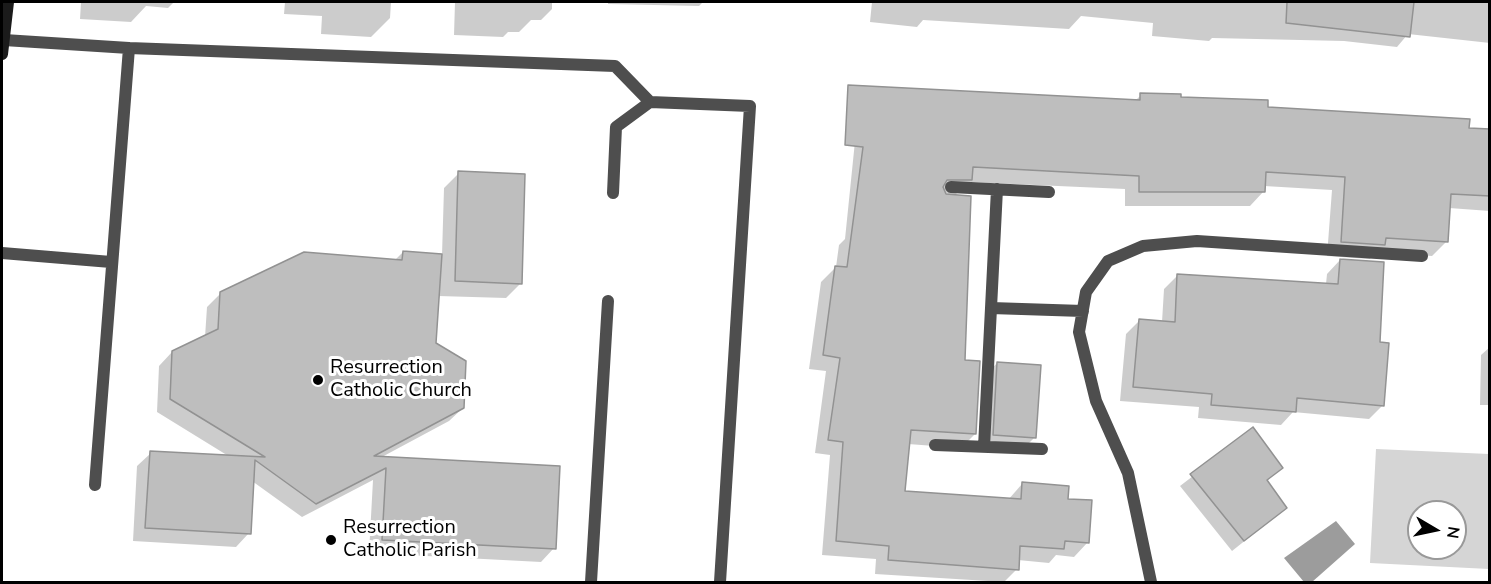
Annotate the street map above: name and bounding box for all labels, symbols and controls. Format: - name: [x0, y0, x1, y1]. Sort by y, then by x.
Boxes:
- place label: Resurrection Catholic Church: [330, 356, 472, 403]
- marker: Resurrection Catholic Church: [311, 373, 325, 387]
- north arrow: [1407, 500, 1467, 560]
- place label: Resurrection Catholic Parish: [343, 516, 477, 563]
- text: N: [1441, 525, 1465, 540]
- marker: Resurrection Catholic Parish: [324, 533, 338, 547]

